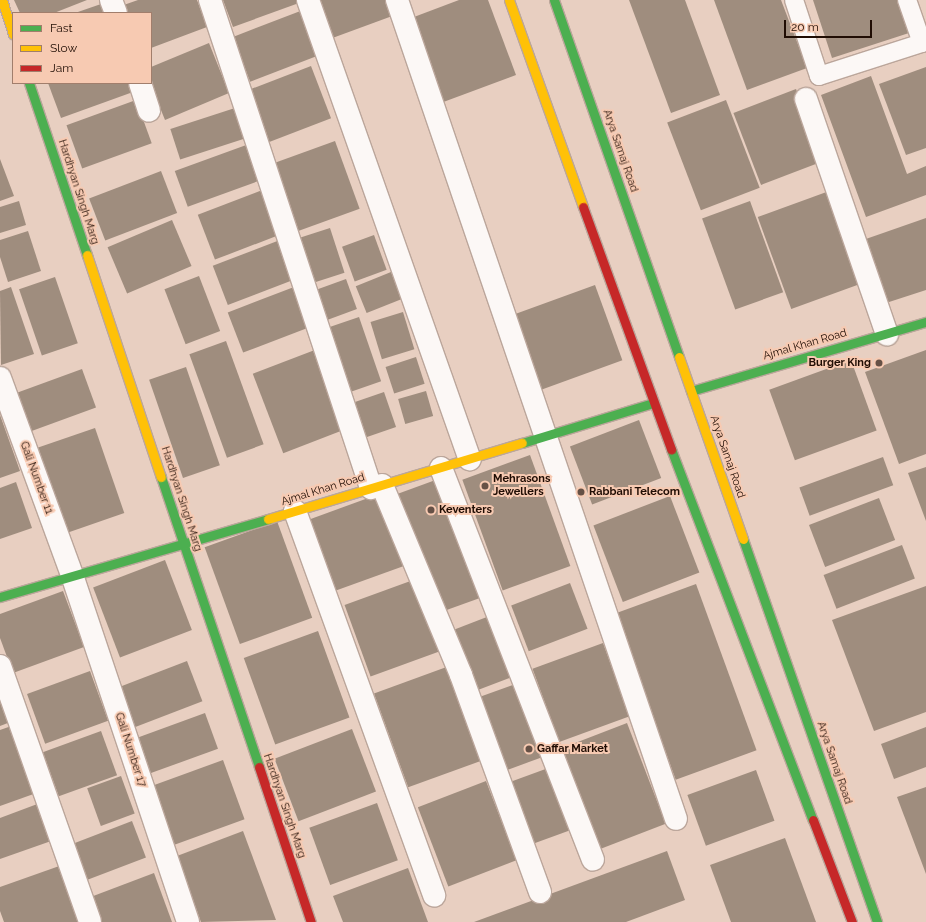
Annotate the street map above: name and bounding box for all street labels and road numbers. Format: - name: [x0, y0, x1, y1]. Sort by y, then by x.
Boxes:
- street label: Arya Samaj Road: [600, 108, 640, 194]
- street label: Hardhyan Singh Marg: [55, 138, 101, 246]
- street label: Ajmal Khan Road: [761, 327, 849, 363]
- street label: Arya Samaj Road: [707, 414, 747, 500]
- street label: Gali Number 11: [17, 440, 55, 516]
- street label: Hardhyan Singh Marg: [158, 445, 204, 553]
- street label: Ajmal Khan Road: [280, 471, 366, 509]
- street label: Gali Number 17: [112, 711, 148, 789]
- street label: Arya Samaj Road: [814, 720, 854, 806]
- street label: Hardhyan Singh Marg: [260, 752, 308, 860]

